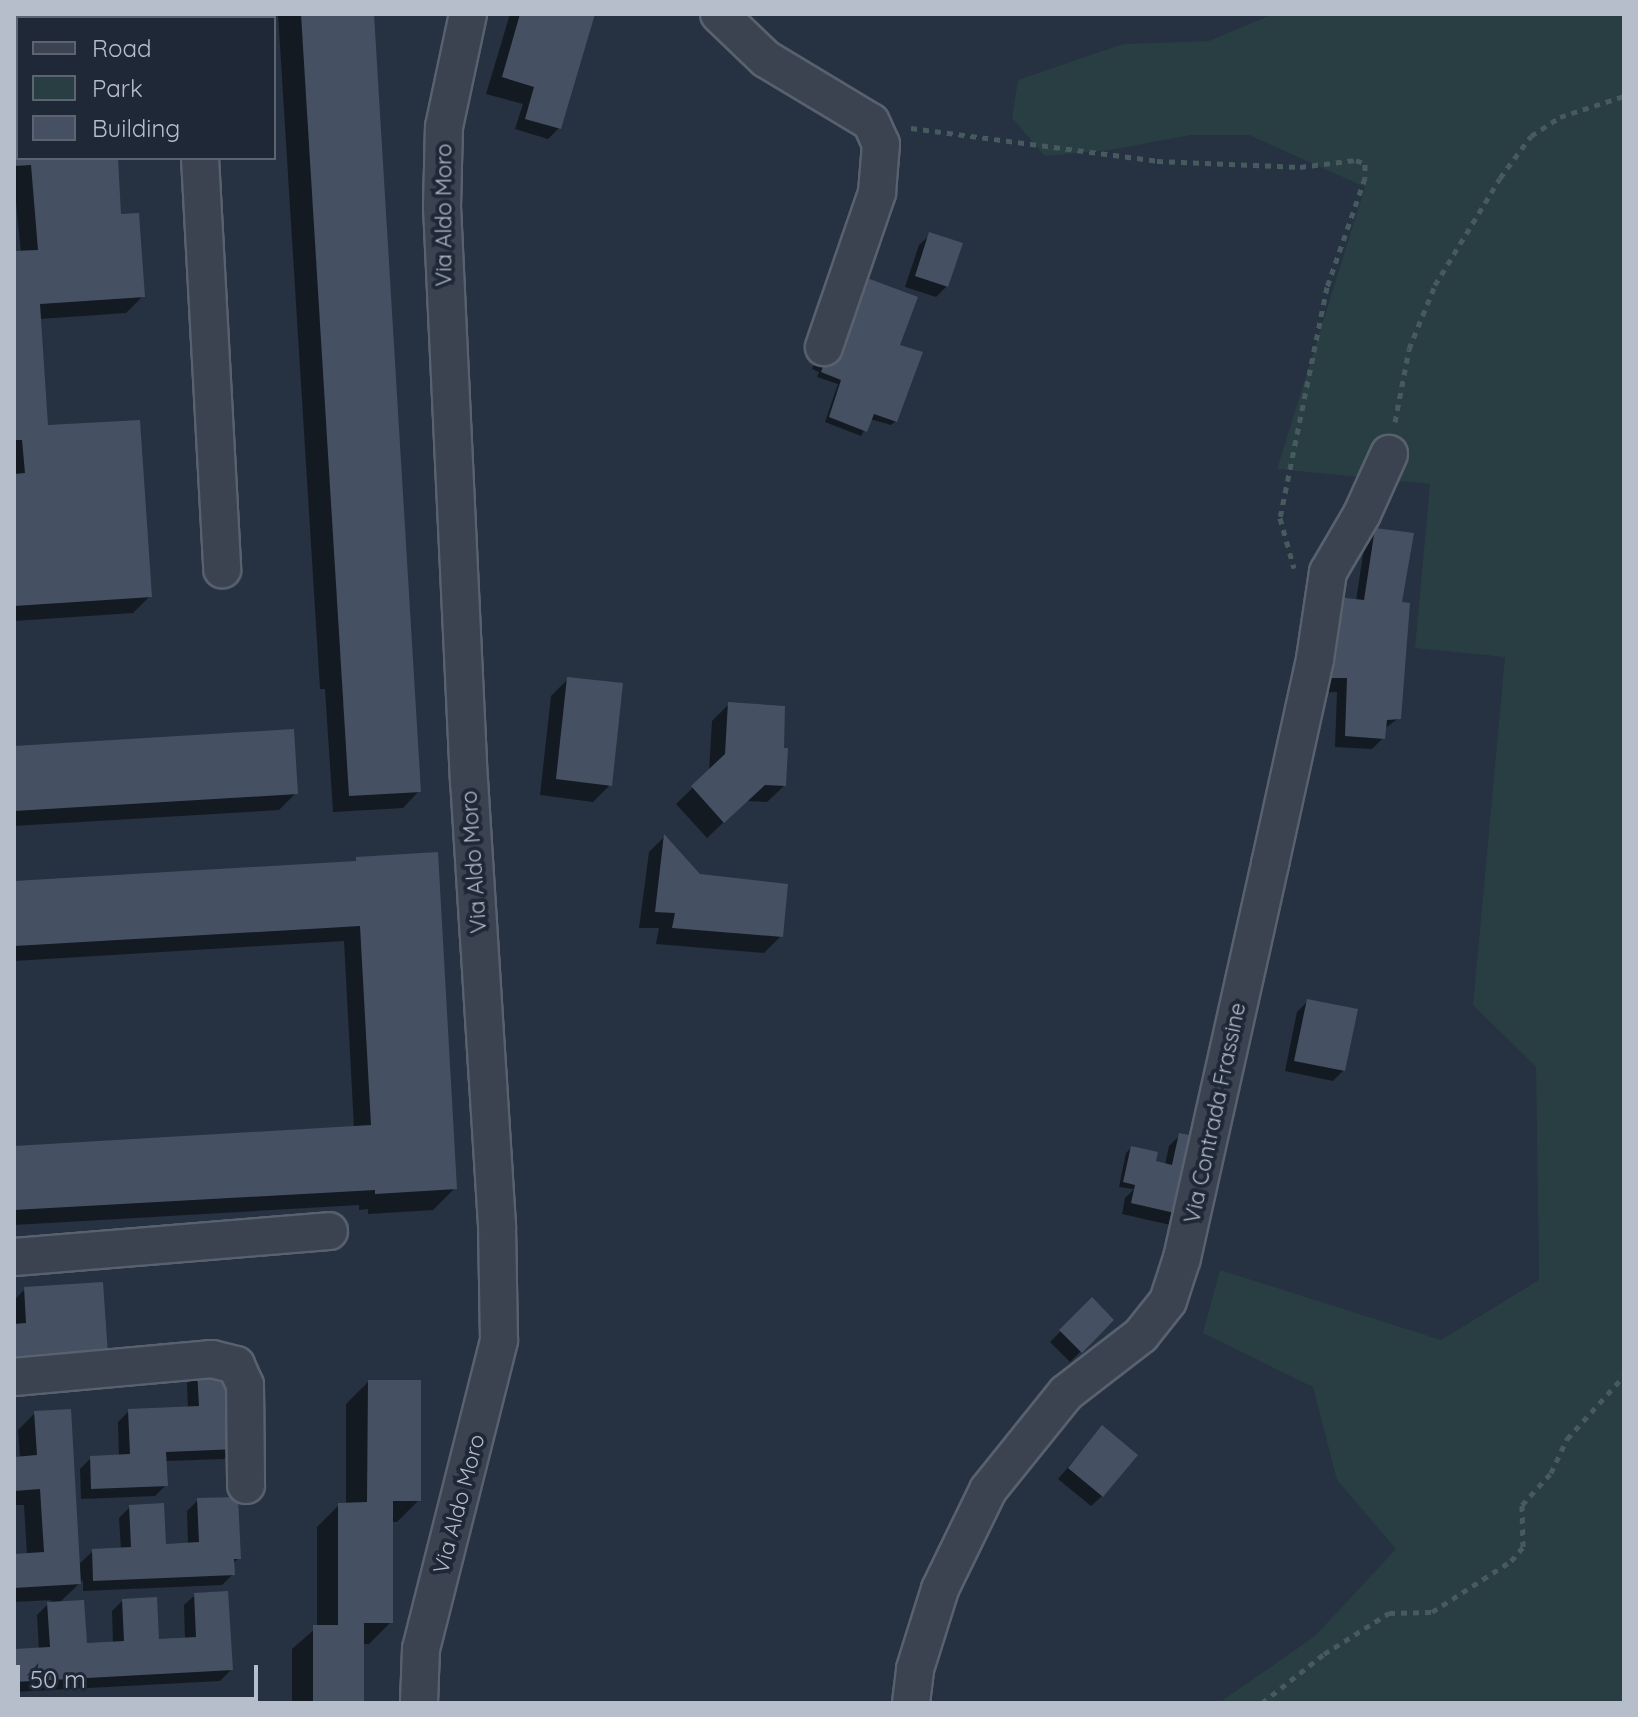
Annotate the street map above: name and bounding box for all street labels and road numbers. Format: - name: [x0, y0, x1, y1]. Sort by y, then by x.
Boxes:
- street label: Via Aldo Moro: [431, 143, 457, 287]
- street label: Via Aldo Moro: [456, 790, 492, 934]
- street label: Via Contrada Frassine: [1179, 1000, 1251, 1226]
- street label: Via Aldo Moro: [428, 1431, 490, 1577]

